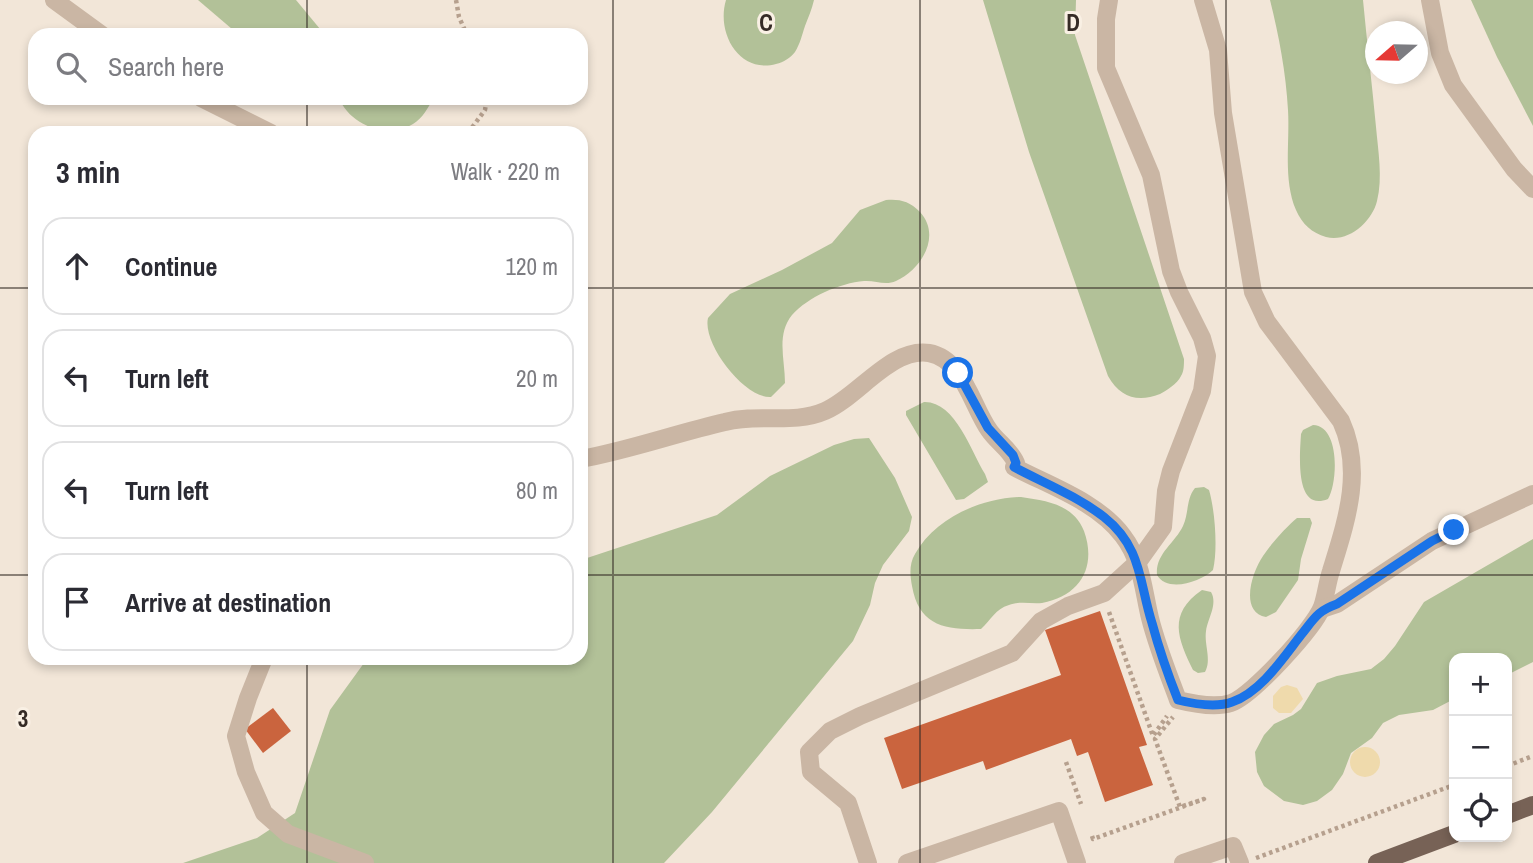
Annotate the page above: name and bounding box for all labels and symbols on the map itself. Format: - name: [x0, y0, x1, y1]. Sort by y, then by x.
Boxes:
- text: C: [759, 7, 773, 38]
- text: D: [1066, 7, 1080, 38]
- north arrow: [1365, 21, 1428, 84]
- route start: [942, 357, 973, 388]
- route end: [1438, 514, 1469, 545]
- text: 3: [18, 703, 28, 734]

